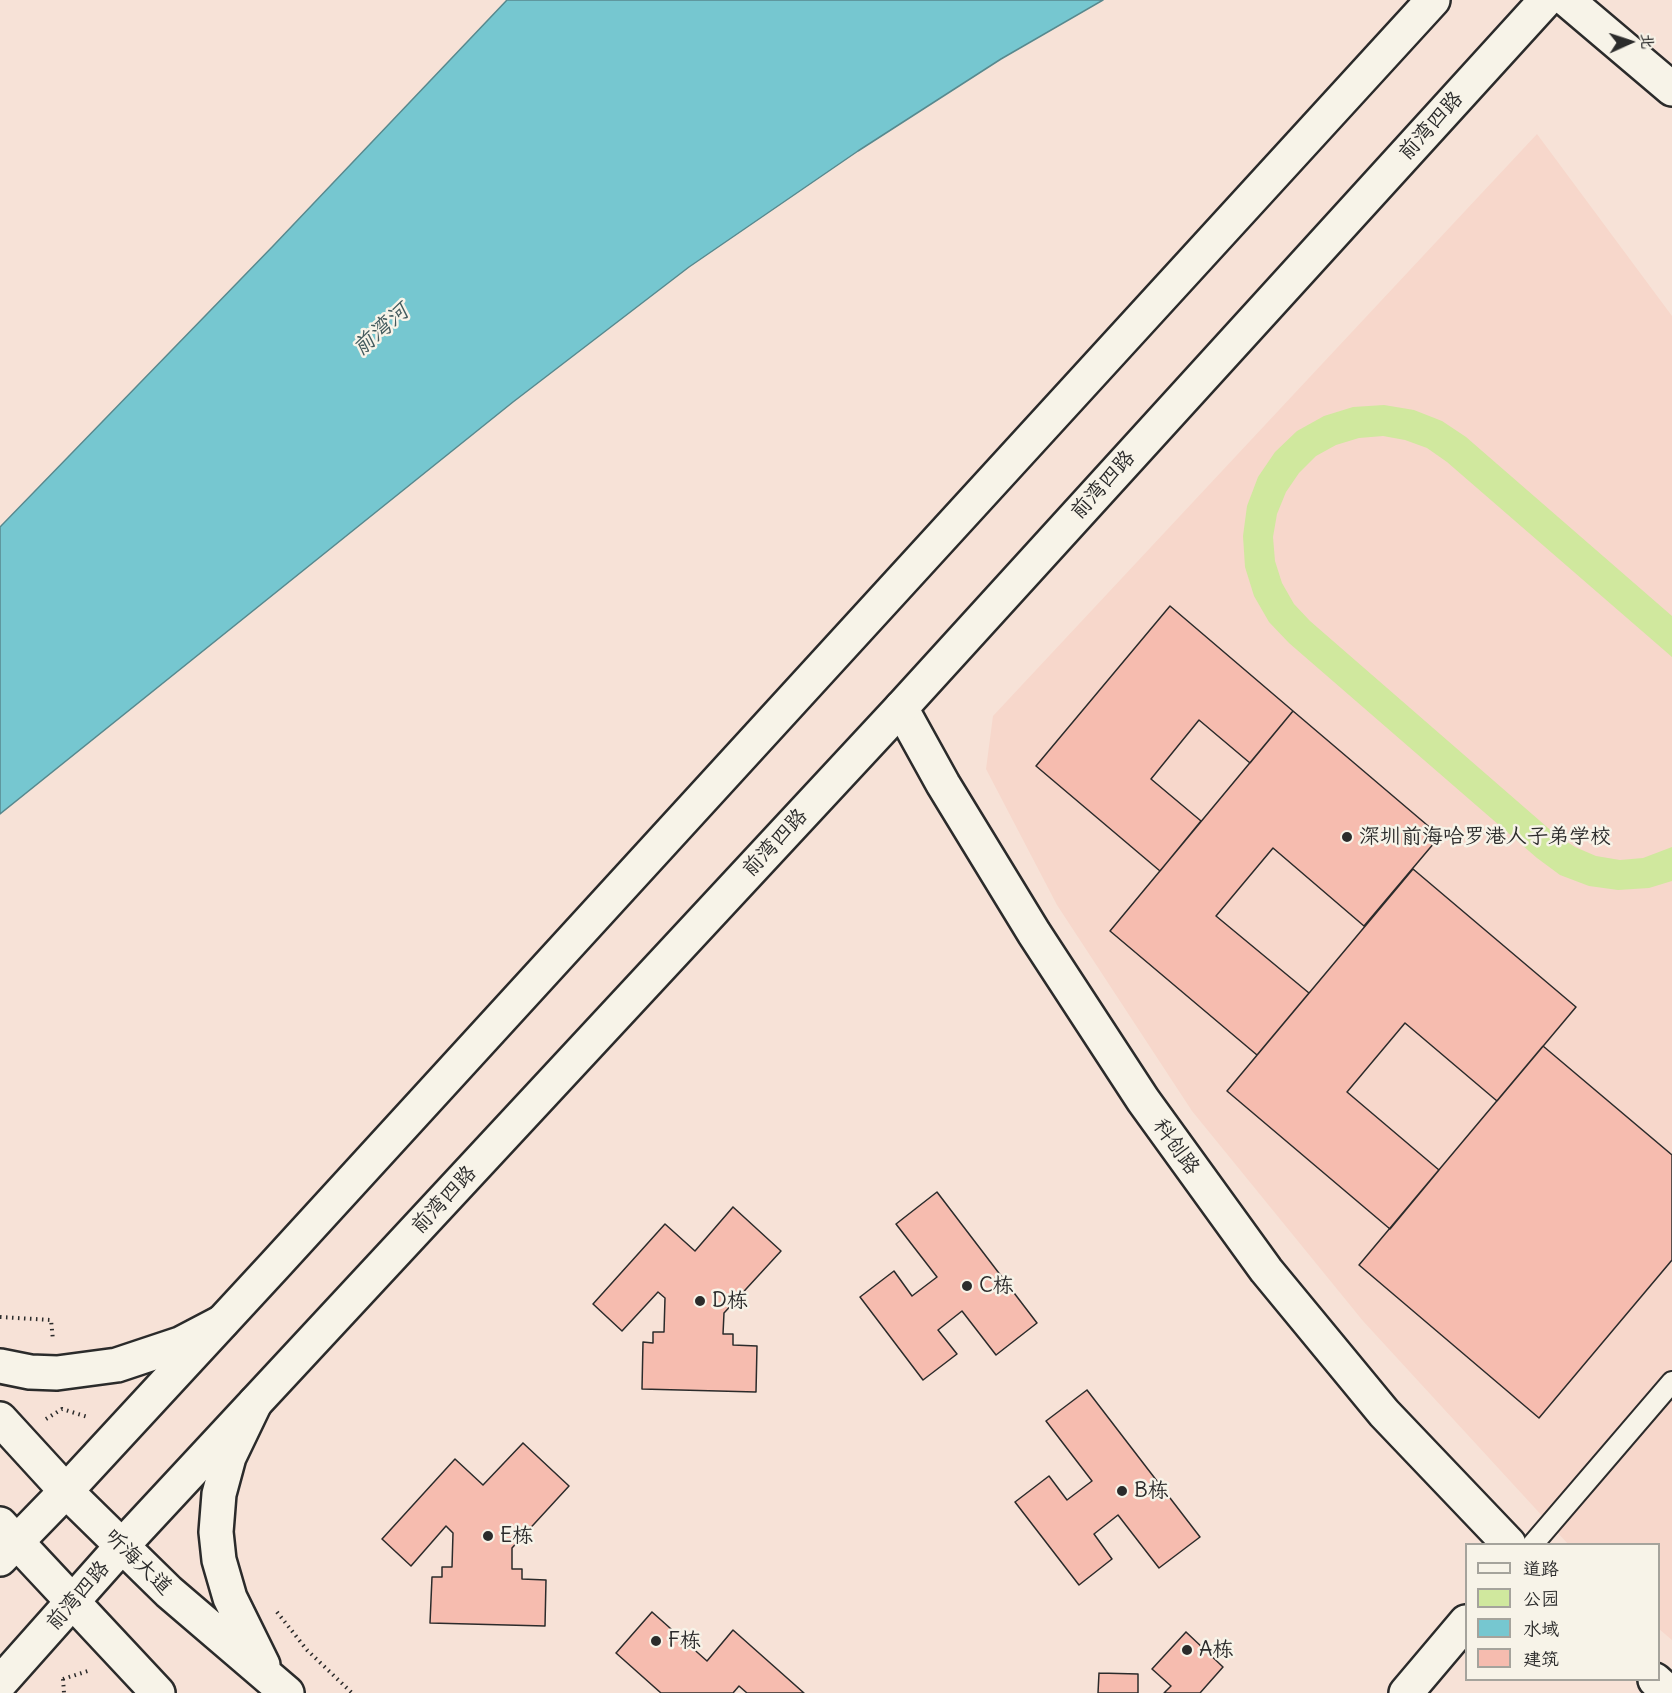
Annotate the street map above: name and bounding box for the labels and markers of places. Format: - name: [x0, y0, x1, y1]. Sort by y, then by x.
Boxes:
- place label: 深圳前海哈罗港人子弟学校: [1359, 824, 1611, 850]
- marker: 深圳前海哈罗港人子弟学校: [1340, 830, 1354, 844]
- place label: C栋: [979, 1273, 1014, 1299]
- marker: C栋: [960, 1279, 974, 1293]
- place label: D栋: [712, 1288, 748, 1314]
- marker: D栋: [693, 1294, 707, 1308]
- place label: B栋: [1134, 1478, 1169, 1504]
- marker: B栋: [1115, 1484, 1129, 1498]
- place label: E栋: [500, 1523, 533, 1549]
- marker: E栋: [481, 1529, 495, 1543]
- place label: F栋: [668, 1628, 701, 1654]
- marker: F栋: [649, 1634, 663, 1648]
- place label: A栋: [1199, 1637, 1233, 1663]
- marker: A栋: [1180, 1643, 1194, 1657]

